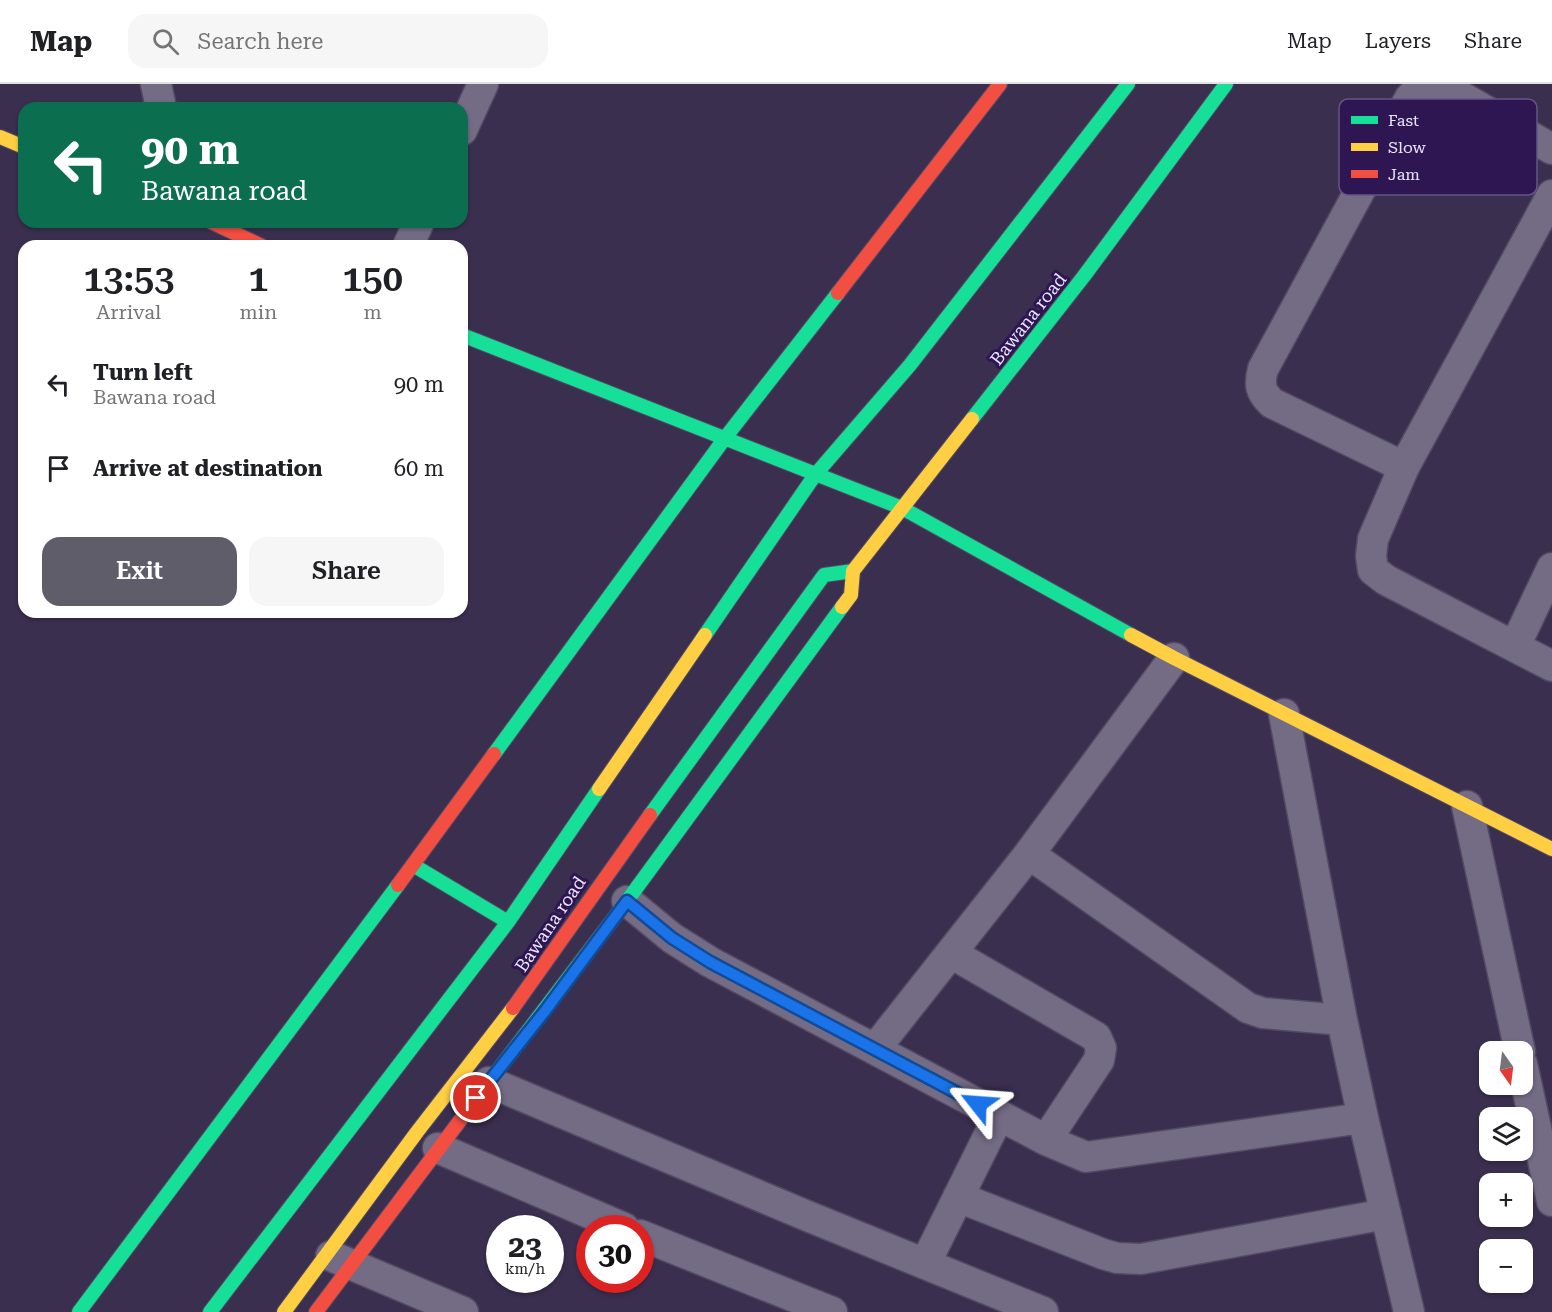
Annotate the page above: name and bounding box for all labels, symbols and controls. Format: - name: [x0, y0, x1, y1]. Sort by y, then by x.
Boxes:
- search box: [128, 14, 548, 68]
- text: Map: [30, 25, 92, 58]
- icon: search: [149, 25, 182, 58]
- text: Search here: [197, 29, 323, 54]
- text: Map: [1287, 29, 1332, 53]
- text: Layers: [1365, 29, 1431, 53]
- text: Share: [1464, 29, 1522, 53]
- legend: [1339, 99, 1537, 195]
- text: Fast: [1388, 111, 1419, 130]
- text: 90 m: [141, 125, 239, 174]
- icon: left: [42, 126, 120, 204]
- text: Slow: [1388, 138, 1426, 157]
- text: Jam: [1388, 165, 1420, 184]
- text: Bawana road: [141, 175, 307, 207]
- text: 13:53: [83, 258, 174, 300]
- text: 1: [248, 258, 268, 300]
- text: 150: [342, 258, 403, 300]
- street label: Bawana road: [986, 268, 1071, 369]
- text: Arrival: [96, 300, 161, 324]
- text: min: [240, 300, 277, 324]
- text: m: [363, 300, 382, 324]
- text: Turn left: [93, 360, 193, 385]
- icon: left: [42, 368, 75, 401]
- text: 90 m: [394, 372, 444, 397]
- text: Bawana road: [93, 385, 216, 409]
- icon: arrive: [42, 452, 75, 485]
- text: Arrive at destination: [93, 456, 322, 481]
- text: 60 m: [394, 456, 444, 481]
- button: Exit: [42, 537, 237, 606]
- button: Share: [249, 537, 444, 606]
- street label: Bawana road: [510, 872, 590, 976]
- north arrow: [1479, 1041, 1533, 1095]
- map controls: [1479, 1041, 1533, 1293]
- pin: [450, 1072, 501, 1123]
- position arrow: [946, 1072, 1010, 1136]
- icon: arrive: [459, 1081, 492, 1114]
- button: layers: [1479, 1107, 1533, 1161]
- button: +: [1479, 1173, 1533, 1227]
- speed limit sign: 30: [576, 1215, 654, 1293]
- text: 23: [508, 1229, 542, 1264]
- button: −: [1479, 1239, 1533, 1293]
- text: km/h: [505, 1260, 545, 1278]

